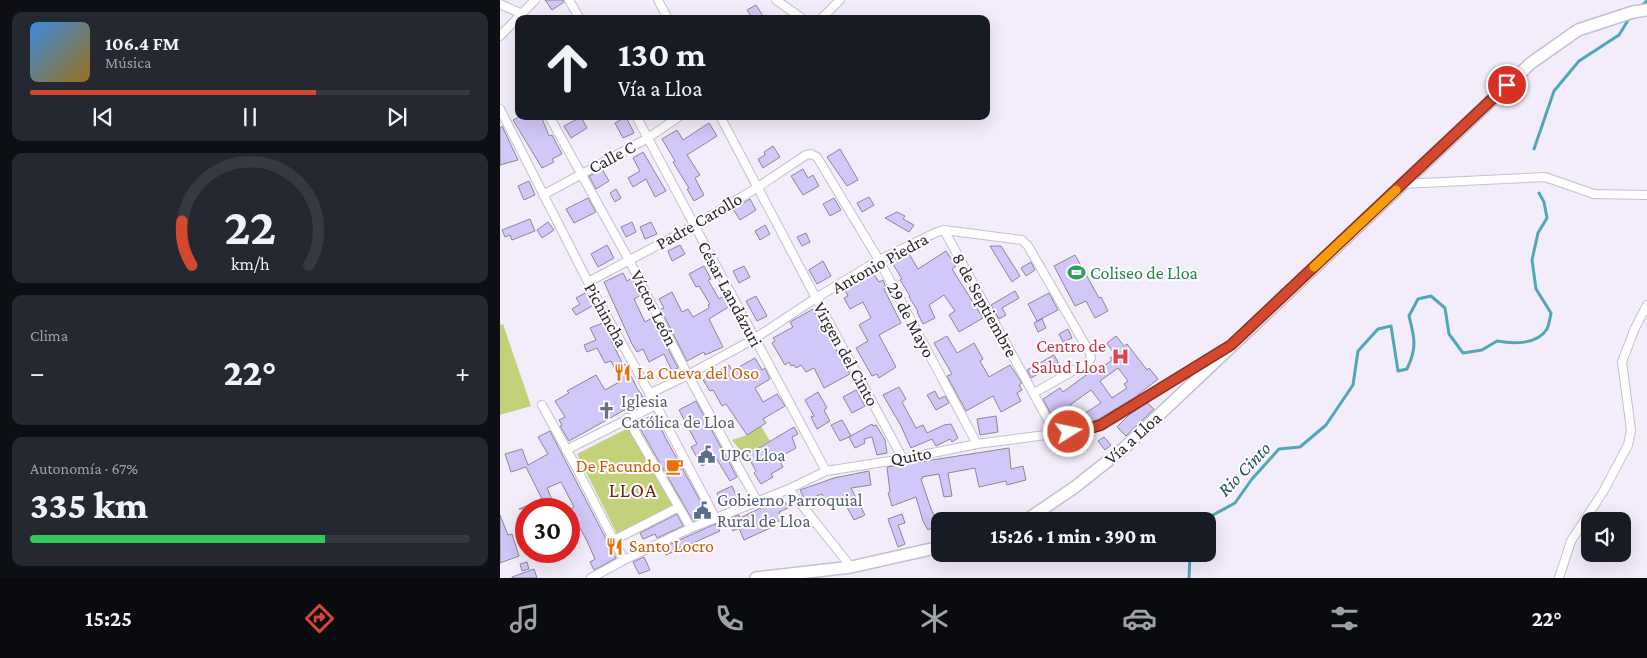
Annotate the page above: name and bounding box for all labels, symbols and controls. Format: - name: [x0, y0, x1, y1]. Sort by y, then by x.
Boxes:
- text: 106.4 FM: [105, 33, 179, 54]
- icon: ahead: [535, 35, 600, 100]
- text: 130 m: [618, 35, 706, 74]
- text: Música: [105, 54, 151, 71]
- pin: [1486, 64, 1528, 106]
- icon: arrive: [1493, 71, 1521, 99]
- text: Vía a Lloa: [618, 76, 702, 101]
- icon: previous: [89, 103, 117, 131]
- icon: pause: [236, 103, 264, 131]
- icon: next: [383, 103, 411, 131]
- street label: Calle C: [585, 136, 639, 178]
- street label: Padre Carollo: [652, 188, 746, 254]
- text: 22: [224, 197, 276, 255]
- street label: Antonio Piedra: [828, 228, 932, 298]
- street label: César Landázuri: [694, 238, 766, 350]
- street label: 8 de Septiembre: [948, 250, 1022, 361]
- text: km/h: [231, 254, 270, 274]
- sports icon: Coliseo de Lloa: [1066, 263, 1086, 283]
- place label: Coliseo de Lloa: [1090, 263, 1198, 283]
- street label: Víctor León: [626, 267, 682, 349]
- street label: Pichincha: [580, 279, 632, 351]
- street label: 29 de Mayo: [883, 279, 939, 361]
- street label: Virgen del Cinto: [809, 299, 883, 409]
- text: Clima: [30, 327, 68, 344]
- place label: Centro de Salud Lloa: [1031, 336, 1106, 377]
- hospital icon: Centro de Salud Lloa: [1110, 346, 1130, 366]
- text: 22°: [223, 351, 277, 393]
- text: −: [30, 357, 45, 388]
- text: +: [455, 357, 470, 388]
- restaurant icon: La Cueva del Oso: [613, 363, 633, 383]
- place label: La Cueva del Oso: [637, 363, 759, 383]
- place label: Iglesia Católica de Lloa: [621, 391, 735, 432]
- church icon: Iglesia Católica de Lloa: [597, 401, 617, 421]
- position arrow: [1042, 405, 1094, 457]
- street label: Vía a Lloa: [1101, 407, 1165, 469]
- water label: Rio Cinto: [1213, 438, 1275, 500]
- street label: Quito: [889, 443, 933, 469]
- public building icon: UPC Lloa: [696, 445, 716, 465]
- place label: UPC Lloa: [720, 445, 786, 465]
- place label: De Facundo: [576, 456, 661, 476]
- cafe icon: De Facundo: [665, 456, 685, 476]
- text: Autonomía · 67%: [30, 460, 138, 477]
- district label: LLOA: [609, 479, 657, 501]
- text: 335 km: [30, 484, 148, 526]
- place label: Gobierno Parroquial Rural de Lloa: [717, 490, 863, 531]
- speed limit sign: 30: [515, 498, 580, 563]
- public building icon: Gobierno Parroquial Rural de Lloa: [693, 500, 713, 520]
- map controls: [1581, 512, 1631, 562]
- button: sound: [1581, 512, 1631, 562]
- text: 15:26 · 1 min · 390 m: [991, 526, 1156, 547]
- restaurant icon: Santo Locro: [605, 536, 625, 556]
- place label: Santo Locro: [629, 536, 714, 556]
- icon: directions: [302, 601, 337, 636]
- icon: music: [507, 601, 542, 636]
- icon: phone: [712, 601, 747, 636]
- icon: climate: [917, 601, 952, 636]
- icon: car: [1122, 601, 1157, 636]
- icon: filters: [1327, 601, 1362, 636]
- text: 15:25: [85, 606, 132, 631]
- text: 22°: [1532, 606, 1562, 631]

